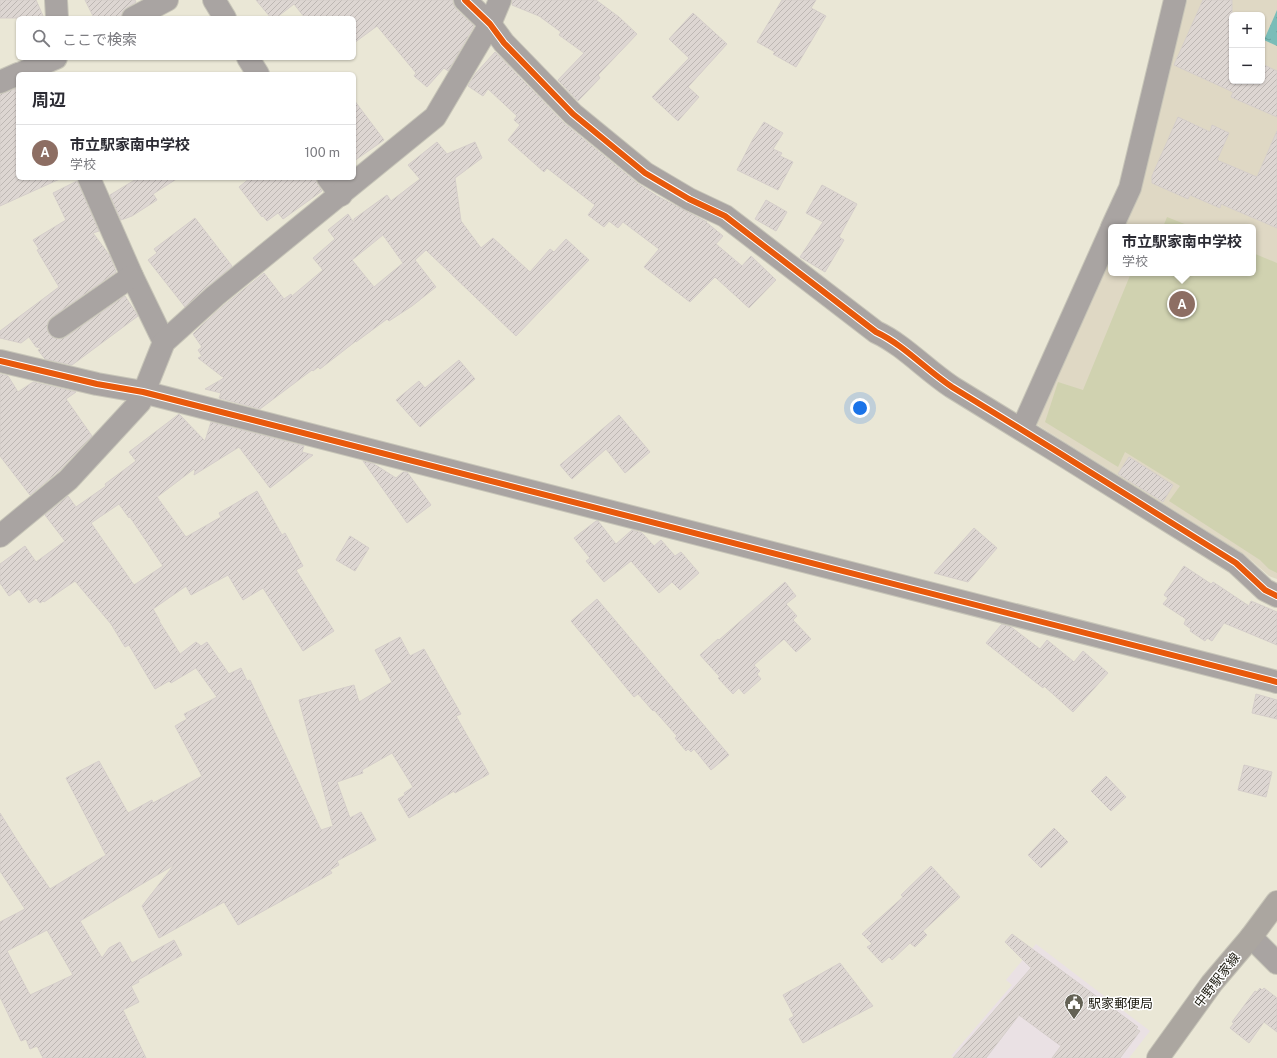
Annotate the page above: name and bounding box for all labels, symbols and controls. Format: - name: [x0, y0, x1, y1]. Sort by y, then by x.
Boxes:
- map controls: [1229, 12, 1265, 84]
- button: +: [1229, 12, 1265, 48]
- search box: [16, 16, 356, 60]
- icon: search: [30, 27, 52, 49]
- text: ここで検索: [62, 31, 137, 48]
- button: −: [1229, 48, 1265, 84]
- text: 周辺: [32, 90, 66, 110]
- text: 市立駅家南中学校: [70, 136, 190, 153]
- text: A: [40, 145, 50, 160]
- text: 100 m: [304, 145, 340, 160]
- text: 学校: [70, 157, 96, 172]
- popup: [1108, 224, 1256, 276]
- text: 市立駅家南中学校: [1122, 233, 1242, 250]
- text: 学校: [1122, 254, 1148, 269]
- pin: A: [1169, 289, 1195, 319]
- your location: [850, 398, 870, 418]
- street label: 中野駅家線: [1191, 950, 1243, 1010]
- public building icon: 駅家郵便局: [1063, 992, 1085, 1020]
- place label: 駅家郵便局: [1088, 996, 1153, 1011]

